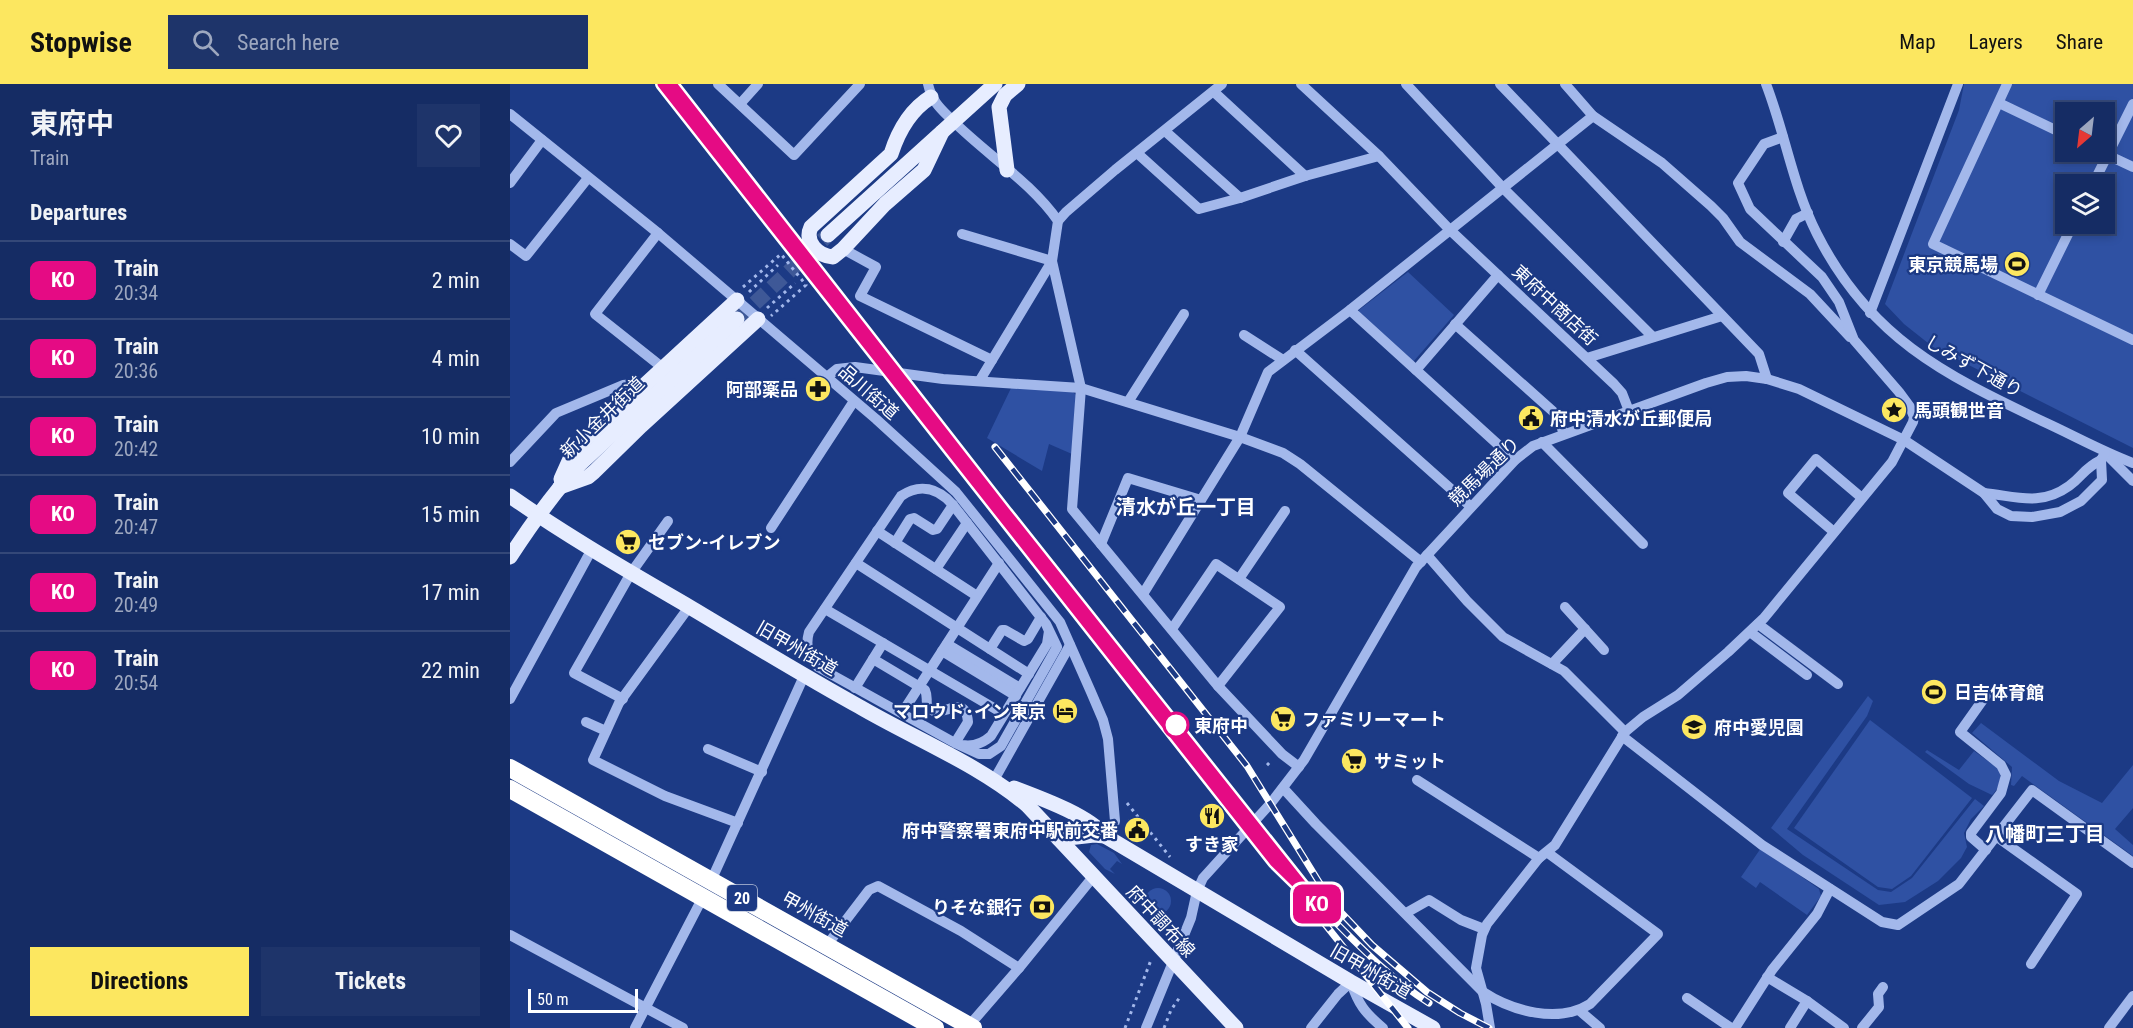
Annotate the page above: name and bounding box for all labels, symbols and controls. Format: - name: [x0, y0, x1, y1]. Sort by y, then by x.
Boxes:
- search box: [168, 15, 588, 69]
- text: Stopwise: [30, 26, 132, 59]
- icon: search: [189, 26, 222, 59]
- text: Search here: [237, 30, 339, 55]
- text: Map: [1899, 30, 1936, 54]
- text: Layers: [1969, 30, 2023, 54]
- text: Share: [2056, 30, 2103, 54]
- north arrow: [2055, 102, 2115, 162]
- map controls: [2055, 102, 2115, 234]
- button: heart: [417, 104, 480, 167]
- text: 東府中: [30, 107, 114, 140]
- text: Train: [30, 146, 69, 170]
- button: layers: [2055, 174, 2115, 234]
- text: Departures: [30, 200, 127, 225]
- sports icon: 東京競馬場: [2002, 249, 2032, 279]
- place label: 東京競馬場: [1908, 254, 1998, 275]
- text: Train: [114, 256, 159, 281]
- street label: 東府中商店街: [1508, 260, 1602, 350]
- text: KO: [51, 268, 75, 292]
- text: 2 min: [432, 268, 480, 293]
- text: 20:34: [114, 281, 158, 305]
- street label: しみず下通り: [1922, 331, 2026, 401]
- text: Train: [114, 334, 159, 359]
- text: KO: [51, 346, 75, 370]
- text: 4 min: [432, 346, 480, 371]
- text: 20:36: [114, 359, 158, 383]
- street label: 品川街道: [835, 360, 903, 424]
- street label: 新小金井街道: [556, 372, 648, 462]
- pharmacy icon: 阿部薬品: [803, 374, 833, 404]
- place label: 阿部薬品: [726, 379, 798, 400]
- place icon: 馬頭観世音: [1879, 395, 1909, 425]
- place label: 馬頭観世音: [1914, 400, 2004, 421]
- public building icon: 府中清水が丘郵便局: [1516, 403, 1546, 433]
- place label: 府中清水が丘郵便局: [1550, 408, 1712, 429]
- text: Train: [114, 412, 159, 437]
- text: KO: [51, 424, 75, 448]
- text: 10 min: [421, 424, 480, 449]
- street label: 競馬場通り: [1444, 432, 1524, 510]
- text: 20:42: [114, 437, 158, 461]
- text: Train: [114, 490, 159, 515]
- district label: 清水が丘一丁目: [1116, 495, 1256, 519]
- text: KO: [51, 502, 75, 526]
- text: 15 min: [421, 502, 480, 527]
- text: 20:47: [114, 515, 158, 539]
- supermarket icon: セブン-イレブン: [613, 527, 643, 557]
- place label: セブン-イレブン: [648, 532, 781, 553]
- text: Train: [114, 568, 159, 593]
- text: KO: [51, 580, 75, 604]
- text: 17 min: [421, 580, 480, 605]
- text: 20:49: [114, 593, 158, 617]
- street label: 旧甲州街道: [753, 616, 841, 680]
- text: Train: [114, 646, 159, 671]
- text: KO: [51, 658, 75, 682]
- text: 22 min: [421, 658, 480, 683]
- text: 20:54: [114, 671, 158, 695]
- sports icon: 日吉体育館: [1919, 677, 1949, 707]
- place label: 日吉体育館: [1954, 682, 2044, 703]
- hotel icon: マロウド･イン東京: [1050, 696, 1080, 726]
- place label: マロウド･イン東京: [893, 701, 1046, 722]
- supermarket icon: ファミリーマート: [1268, 704, 1298, 734]
- place label: ファミリーマート: [1302, 709, 1446, 730]
- marker: 東府中: [1163, 712, 1189, 738]
- school or university icon: 府中愛児園: [1679, 712, 1709, 742]
- place label: 東府中: [1194, 715, 1248, 736]
- place label: 府中愛児園: [1714, 717, 1804, 738]
- supermarket icon: サミット: [1339, 746, 1369, 776]
- place label: サミット: [1374, 751, 1446, 772]
- restaurant icon: すき家: [1197, 801, 1227, 831]
- public building icon: 府中警察署東府中駅前交番: [1122, 815, 1152, 845]
- place label: 府中警察署東府中駅前交番: [902, 820, 1118, 841]
- district label: 八幡町三丁目: [1985, 822, 2105, 846]
- place label: すき家: [1185, 834, 1239, 855]
- street label: 府中調布線: [1123, 881, 1199, 961]
- line badge: KO: [1290, 884, 1344, 924]
- road number: 20: [727, 885, 757, 911]
- street label: 甲州街道: [778, 887, 852, 941]
- bank icon: りそな銀行: [1027, 892, 1057, 922]
- text: KO: [1305, 892, 1329, 916]
- place label: りそな銀行: [932, 897, 1022, 918]
- street label: 旧甲州街道: [1327, 939, 1415, 1003]
- button: Directions: [30, 947, 249, 1016]
- button: Tickets: [261, 947, 480, 1016]
- scale bar: [528, 986, 638, 1014]
- text: 50 m: [537, 990, 569, 1009]

